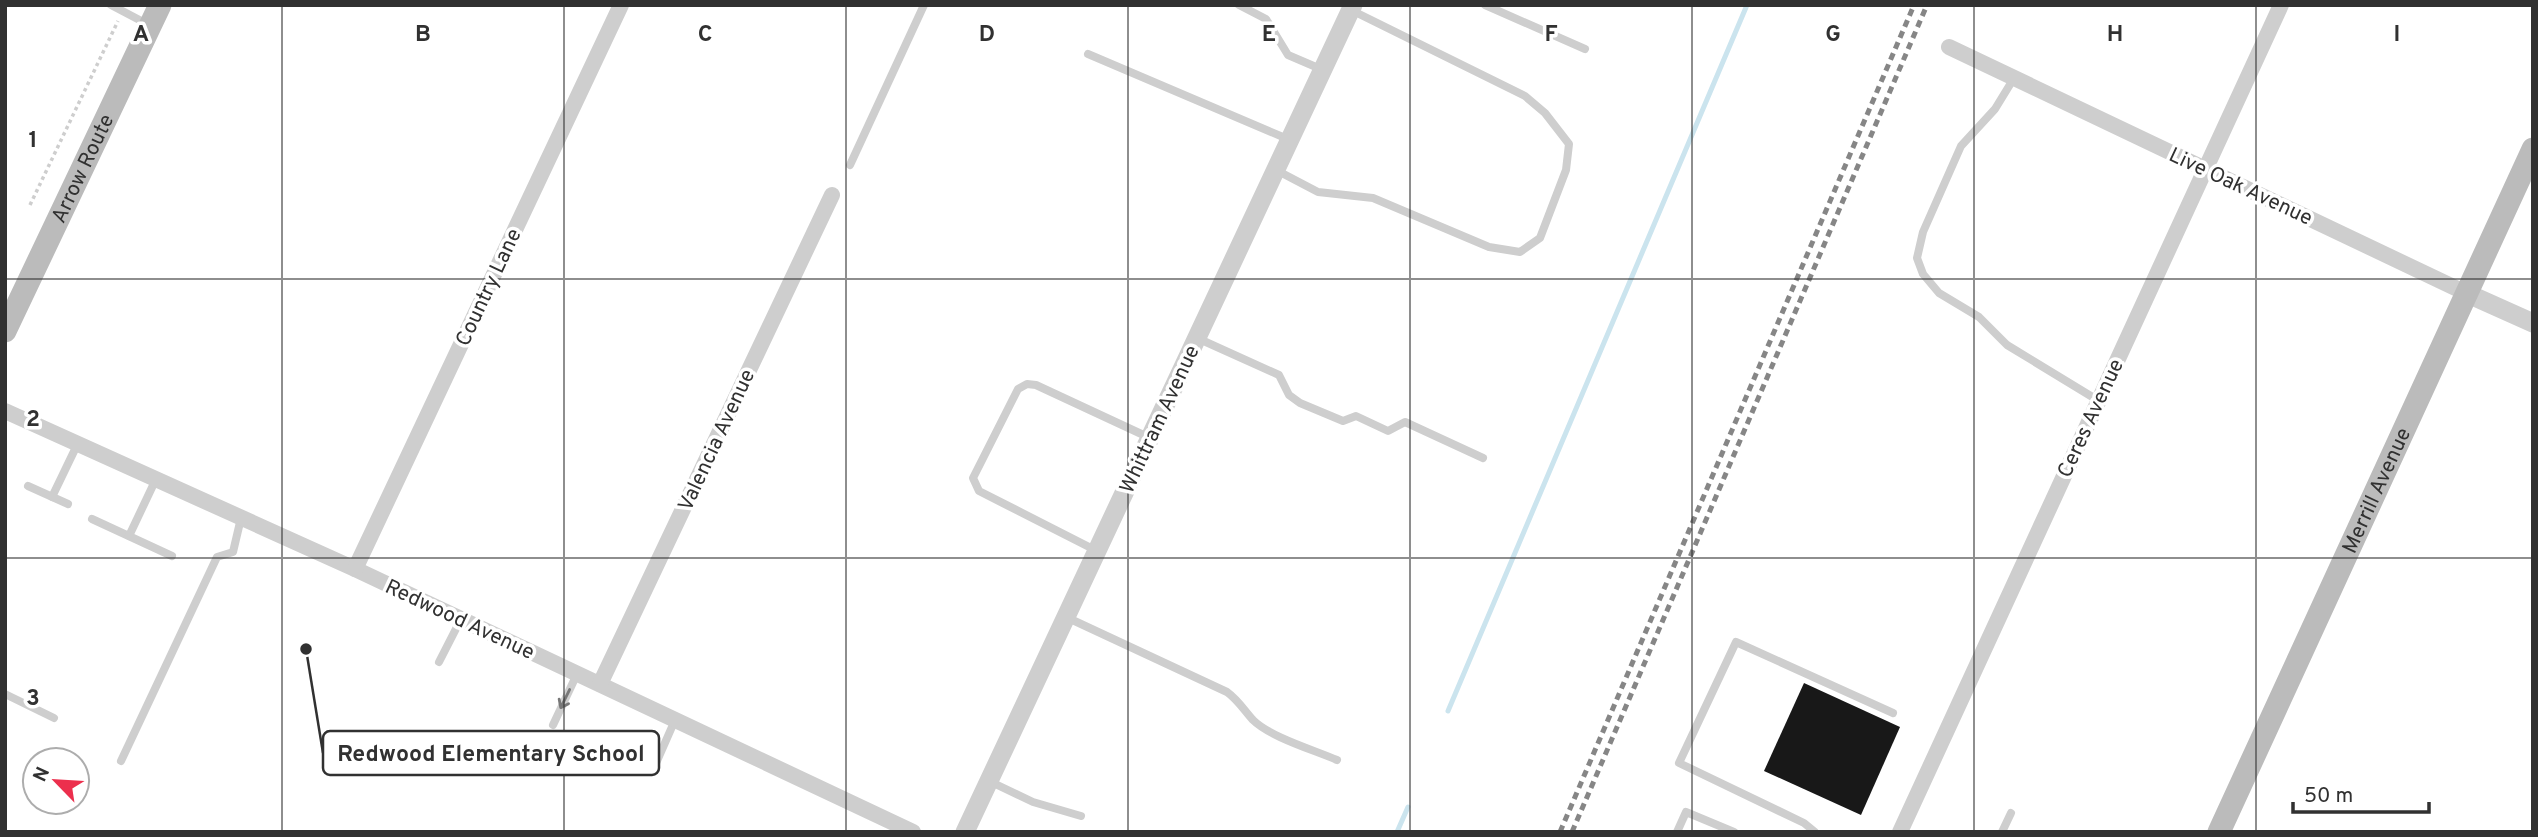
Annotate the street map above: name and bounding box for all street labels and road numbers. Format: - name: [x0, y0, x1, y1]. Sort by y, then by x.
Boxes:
- street label: Arrow Route: [46, 110, 121, 228]
- street label: Live Oak Avenue: [2164, 142, 2316, 232]
- street label: Country Lane: [450, 224, 528, 351]
- street label: Whittram Avenue: [1114, 341, 1207, 498]
- street label: Ceres Avenue: [2052, 355, 2131, 482]
- street label: Valencia Avenue: [673, 365, 762, 516]
- street label: Merrill Avenue: [2337, 424, 2418, 558]
- street label: Redwood Avenue: [380, 574, 538, 667]

